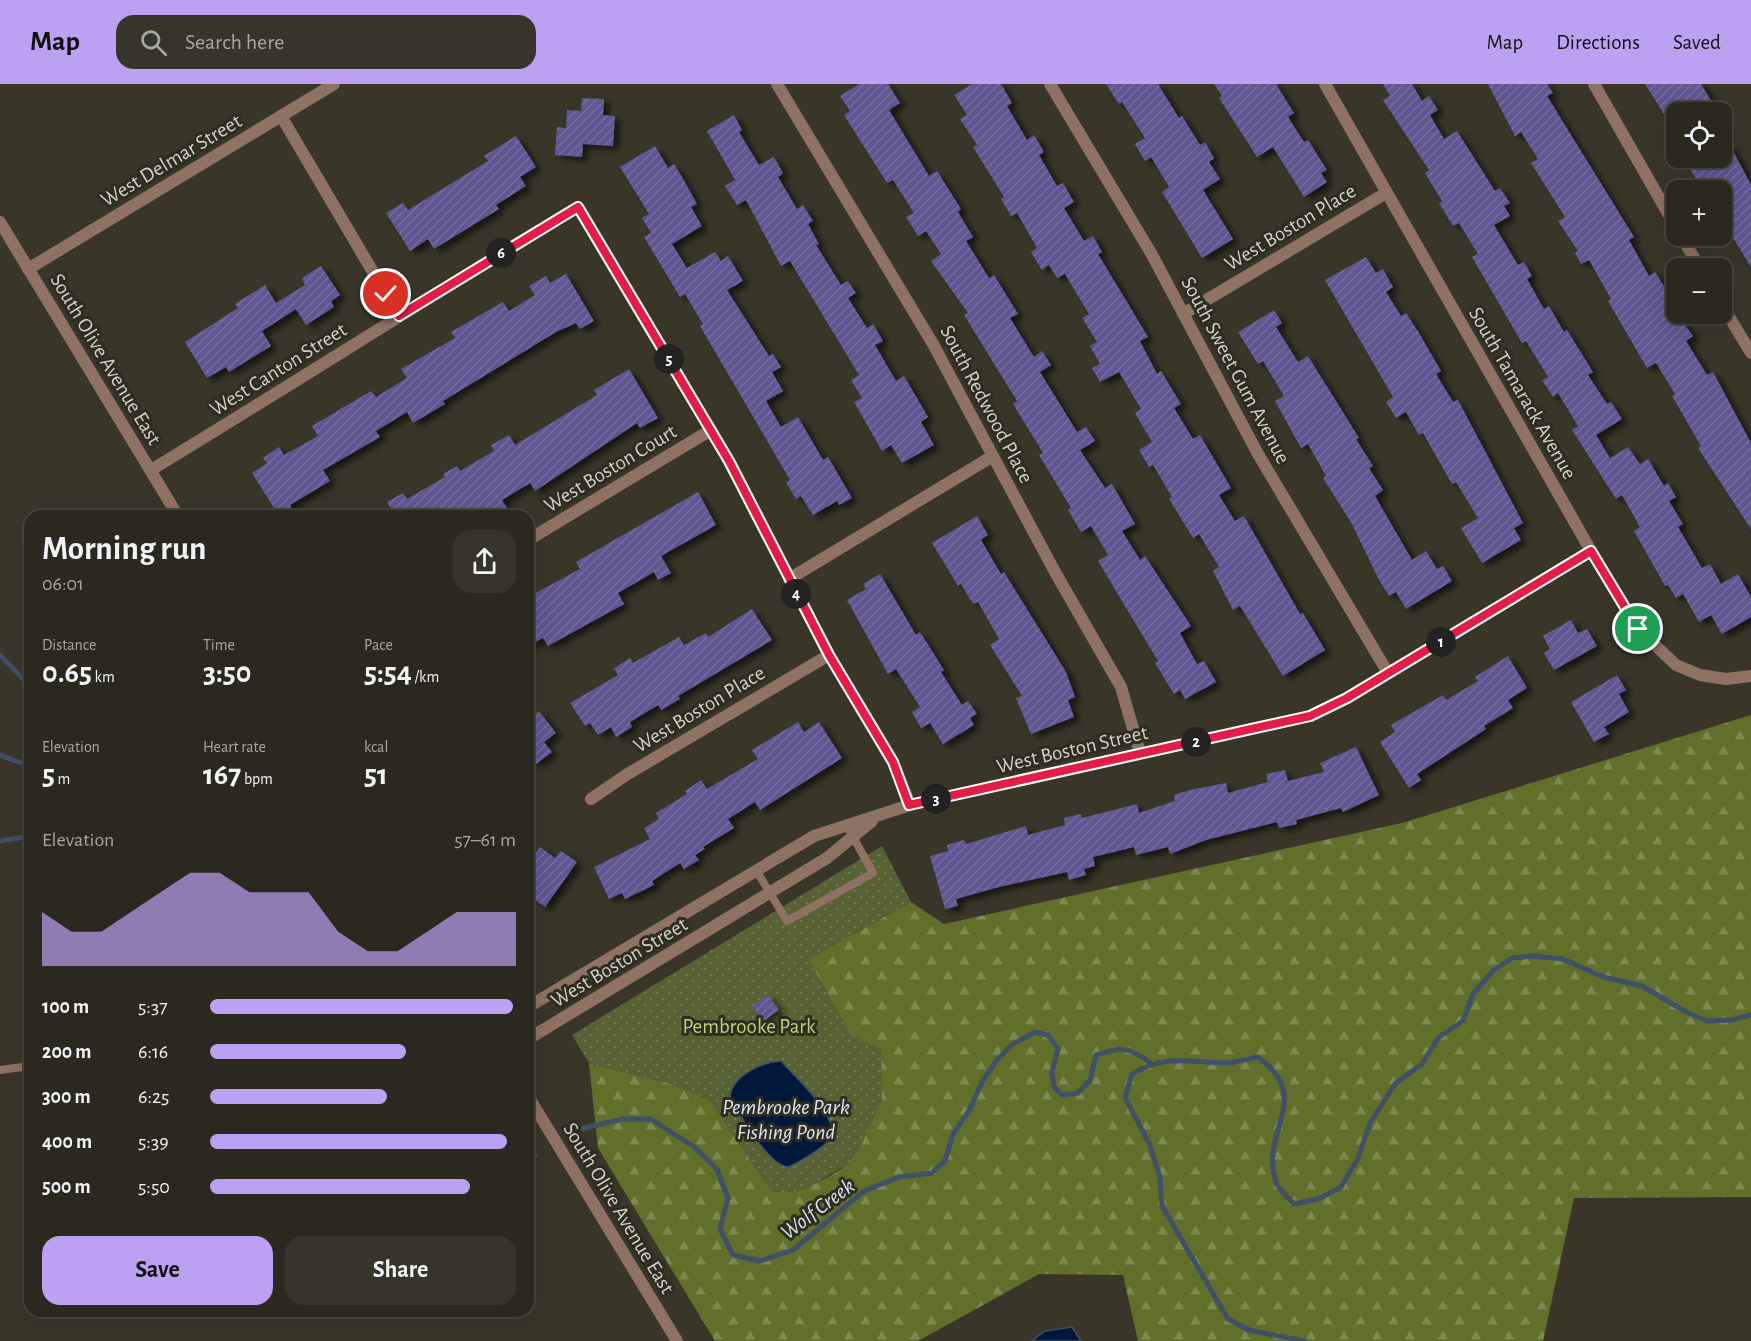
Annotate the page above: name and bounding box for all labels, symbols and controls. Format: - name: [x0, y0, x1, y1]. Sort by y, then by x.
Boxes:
- search box: [116, 15, 536, 69]
- icon: search: [137, 26, 170, 59]
- text: Map: [30, 28, 80, 56]
- text: Search here: [185, 31, 284, 53]
- text: Map: [1487, 32, 1523, 53]
- text: Directions: [1556, 32, 1640, 53]
- text: Saved: [1673, 32, 1721, 53]
- map controls: [1666, 102, 1732, 324]
- button: locate: [1666, 102, 1732, 168]
- street label: West Delmar Street: [97, 110, 245, 211]
- street label: West Boston Place: [1221, 180, 1360, 275]
- button: +: [1666, 180, 1732, 246]
- pin: 6: [486, 238, 516, 268]
- text: 6: [497, 245, 505, 261]
- button: −: [1666, 258, 1732, 324]
- pin: [360, 268, 411, 319]
- street label: South Olive Avenue East: [46, 270, 165, 449]
- street label: South Sweet Gum Avenue: [1177, 273, 1294, 467]
- icon: check: [369, 277, 402, 310]
- street label: South Tamarack Avenue: [1465, 304, 1580, 483]
- street label: West Canton Street: [206, 319, 351, 420]
- street label: South Redwood Place: [936, 322, 1037, 487]
- pin: 5: [654, 344, 684, 374]
- text: 5: [666, 351, 672, 367]
- street label: West Boston Court: [540, 421, 680, 516]
- button: share: [453, 530, 516, 593]
- text: Morning run: [42, 533, 206, 566]
- text: 06:01: [42, 574, 84, 594]
- pin: 4: [781, 579, 811, 609]
- text: 4: [792, 586, 800, 602]
- pin: [1612, 603, 1663, 654]
- icon: arrive: [1621, 612, 1654, 645]
- pin: 1: [1426, 627, 1456, 657]
- text: 1: [1438, 634, 1444, 650]
- text: Distance: [42, 637, 96, 653]
- text: Time: [203, 637, 235, 653]
- text: Pace: [364, 637, 393, 653]
- text: 0.65: [42, 658, 92, 688]
- text: 3:50: [203, 658, 251, 688]
- text: 5:54: [364, 658, 412, 688]
- street label: West Boston Place: [630, 662, 769, 757]
- text: km: [92, 669, 115, 685]
- text: /km: [412, 669, 439, 685]
- street label: West Boston Street: [994, 722, 1150, 777]
- pin: 2: [1181, 727, 1211, 757]
- text: 2: [1192, 734, 1200, 750]
- text: Elevation: [42, 739, 100, 755]
- text: Heart rate: [203, 739, 266, 755]
- text: kcal: [364, 739, 388, 755]
- text: 5: [42, 760, 55, 790]
- text: 167: [203, 760, 241, 790]
- text: 51: [364, 760, 388, 790]
- text: m: [55, 771, 70, 787]
- text: bpm: [241, 771, 273, 787]
- pin: 3: [921, 784, 951, 814]
- text: 3: [933, 791, 939, 807]
- text: Elevation: [42, 830, 114, 850]
- text: 57–61 m: [454, 830, 516, 850]
- street label: West Boston Street: [547, 913, 691, 1011]
- text: 100 m: [42, 997, 89, 1017]
- text: 5:37: [138, 997, 168, 1017]
- park label: Pembrooke Park: [682, 1016, 816, 1037]
- text: 200 m: [42, 1042, 91, 1062]
- text: 6:16: [138, 1042, 168, 1062]
- text: 300 m: [42, 1087, 91, 1107]
- text: 6:25: [138, 1087, 169, 1107]
- water label: Pembrooke Park Fishing Pond: [722, 1096, 850, 1143]
- street label: South Olive Avenue East: [559, 1119, 678, 1298]
- text: 400 m: [42, 1132, 92, 1152]
- text: 5:39: [138, 1132, 169, 1152]
- water label: Wolf Creek: [777, 1174, 858, 1243]
- text: 500 m: [42, 1177, 91, 1197]
- text: 5:50: [138, 1177, 170, 1197]
- button: Save: [42, 1236, 273, 1305]
- button: Share: [285, 1236, 516, 1305]

